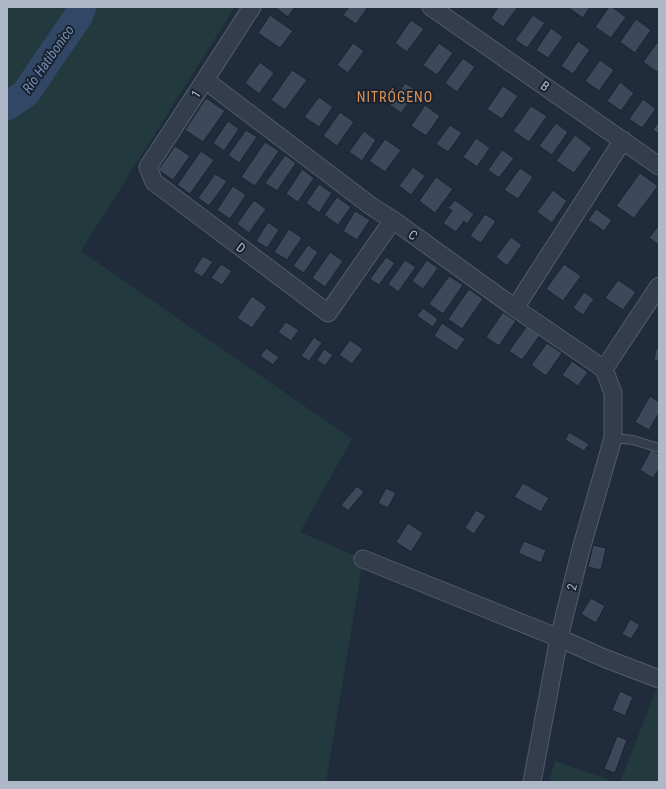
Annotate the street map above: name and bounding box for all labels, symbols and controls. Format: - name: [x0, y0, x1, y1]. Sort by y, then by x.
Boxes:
- water label: Río Hatibonico: [19, 22, 77, 96]
- street label: B: [538, 78, 552, 94]
- street label: 1: [188, 87, 204, 101]
- district label: NITRÓGENO: [357, 88, 433, 105]
- street label: C: [406, 227, 420, 243]
- street label: D: [234, 240, 248, 256]
- street label: 2: [564, 582, 580, 592]

